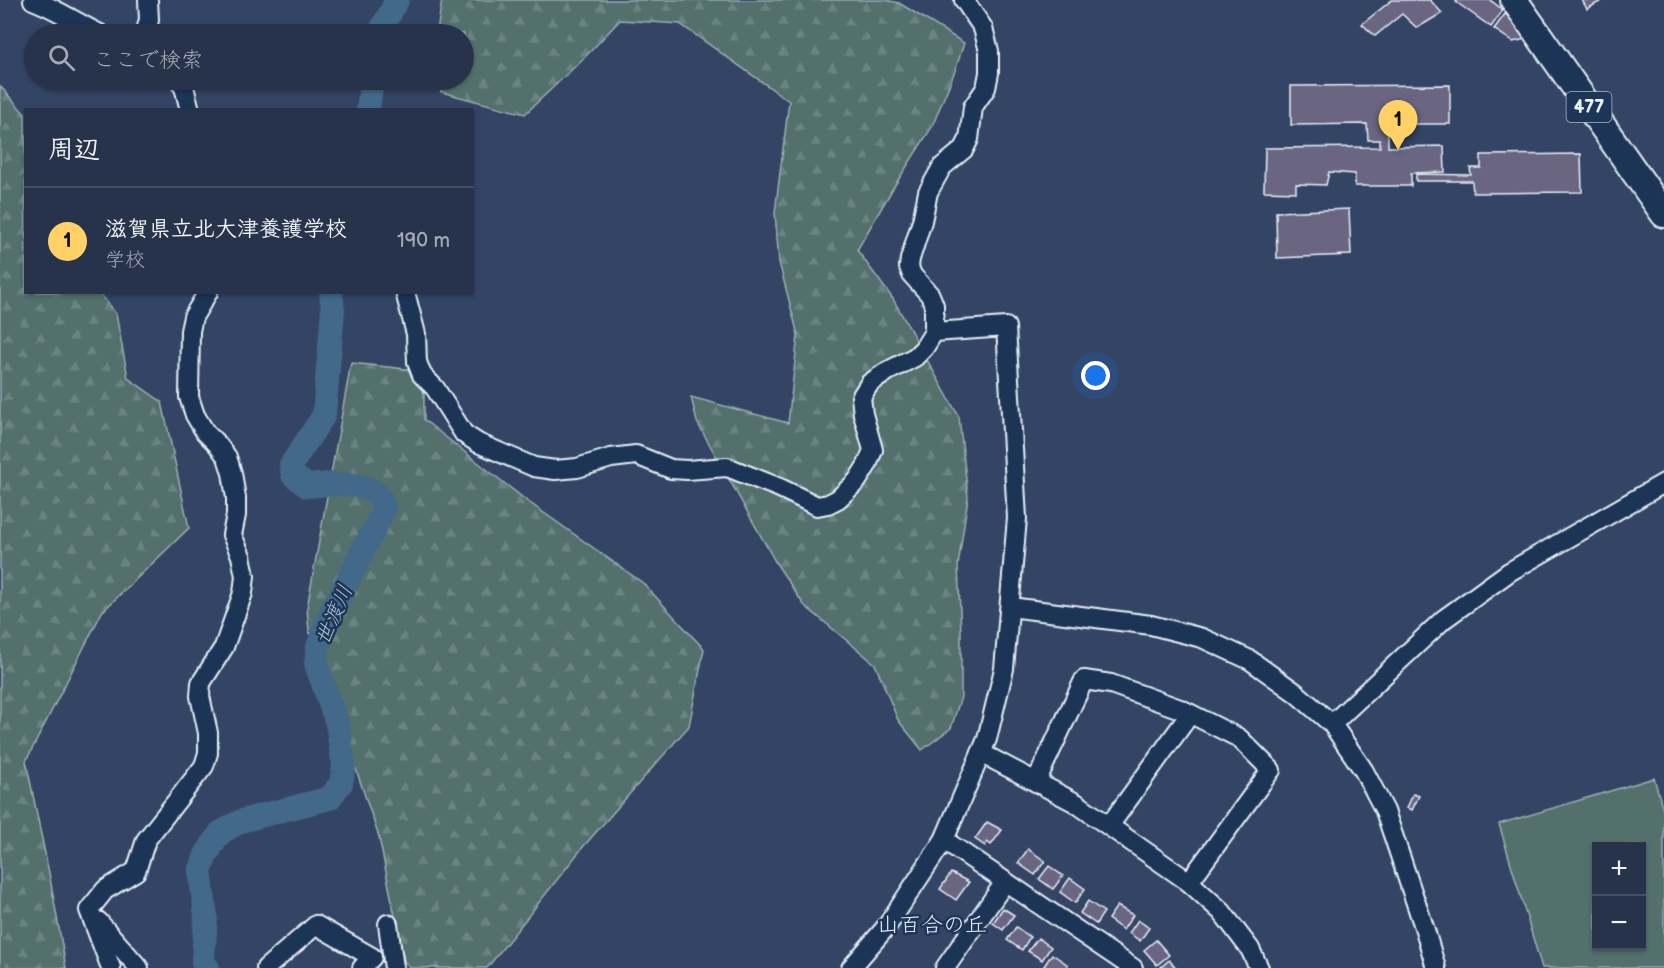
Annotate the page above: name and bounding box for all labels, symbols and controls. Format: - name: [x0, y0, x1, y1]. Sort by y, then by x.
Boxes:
- search box: [24, 24, 474, 90]
- icon: search: [45, 41, 78, 74]
- text: ここで検索: [93, 47, 203, 74]
- road number: 477: [1566, 92, 1612, 122]
- pin: 1: [1378, 100, 1418, 150]
- text: 周辺: [48, 135, 100, 166]
- text: 滋賀県立北大津養護学校: [105, 216, 347, 243]
- text: 1: [63, 229, 72, 253]
- text: 190 m: [397, 229, 450, 253]
- text: 学校: [105, 248, 145, 272]
- your location: [1081, 361, 1110, 390]
- water label: 世渡川: [310, 581, 358, 649]
- map controls: [1592, 842, 1646, 950]
- button: +: [1592, 842, 1646, 896]
- button: −: [1592, 896, 1646, 950]
- district label: 山百合の丘: [877, 912, 987, 939]

